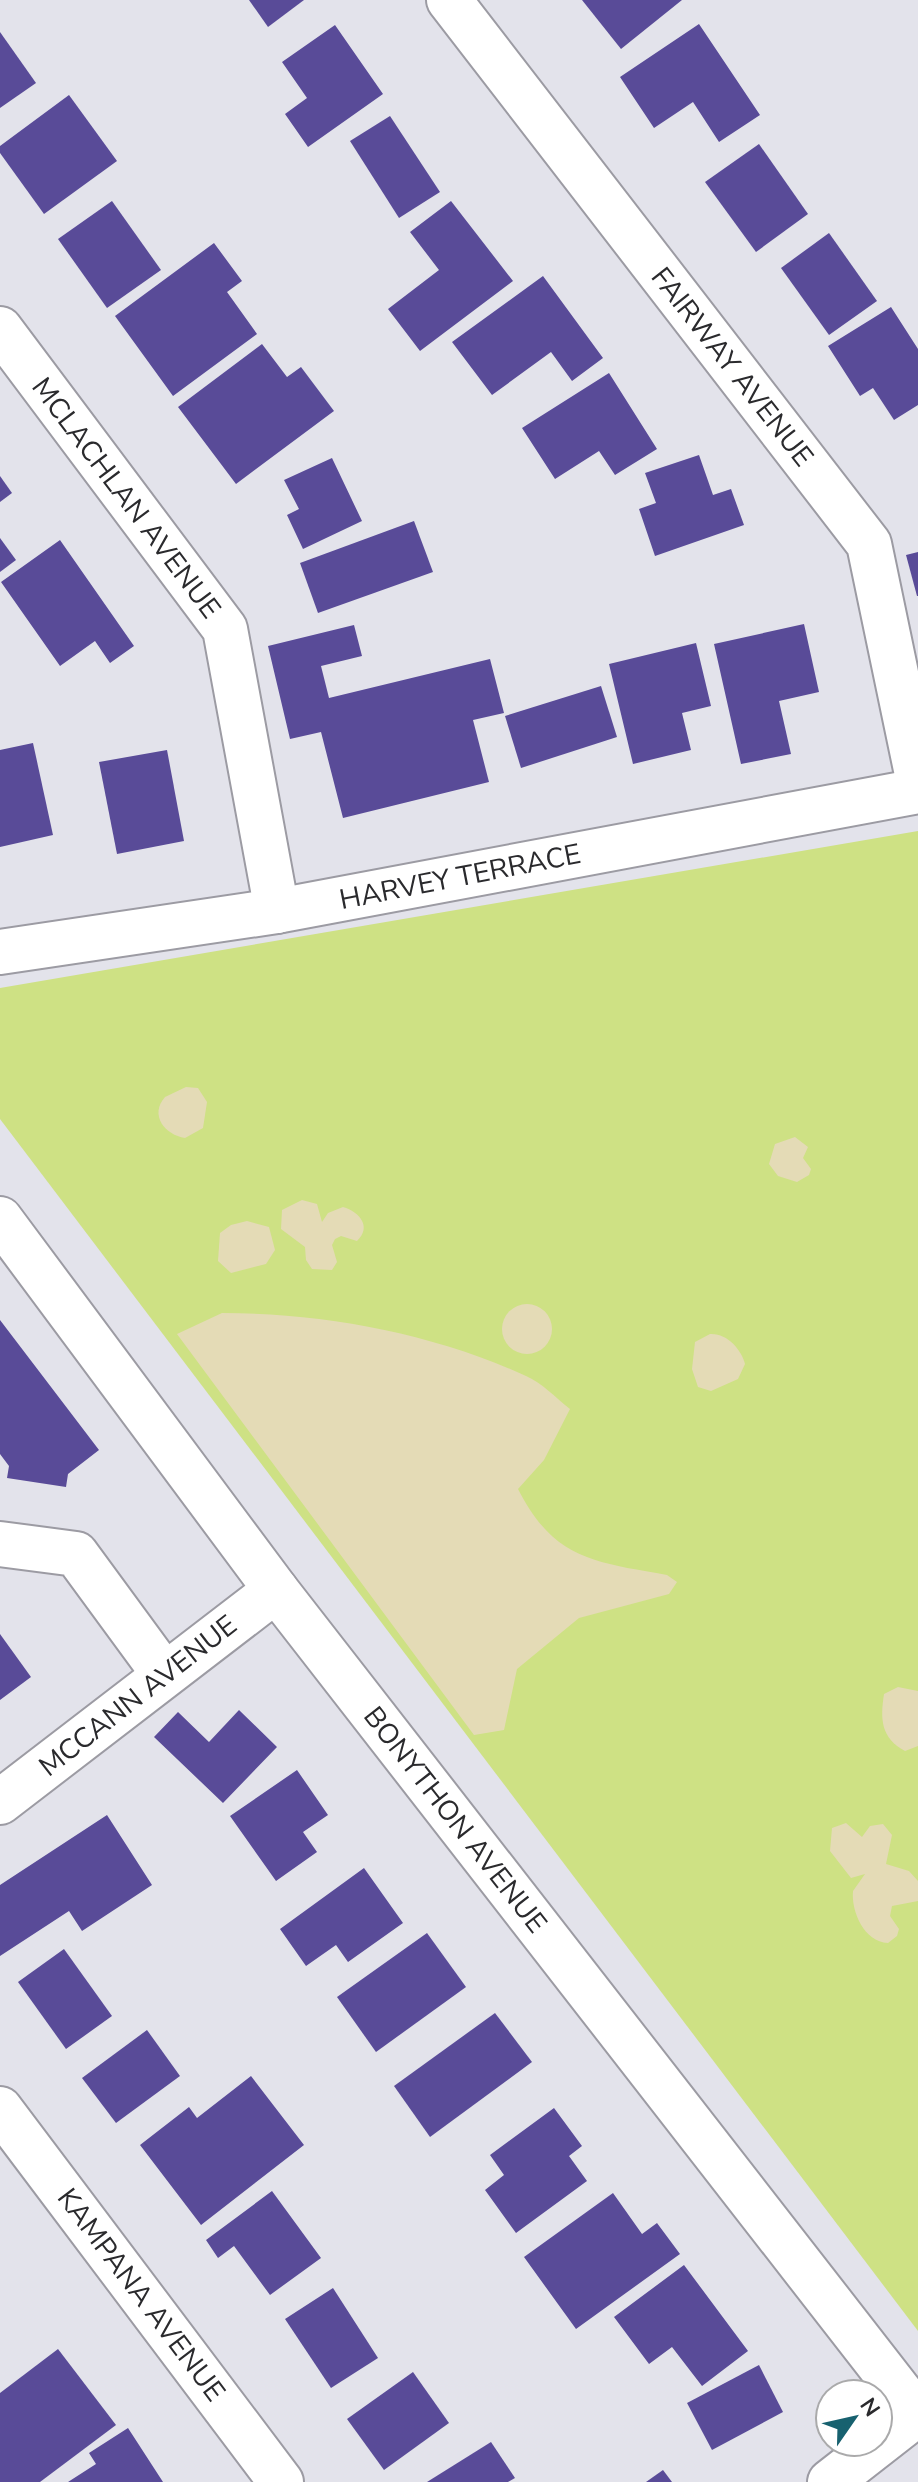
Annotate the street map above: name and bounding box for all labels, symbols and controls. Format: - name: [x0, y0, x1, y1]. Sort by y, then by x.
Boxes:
- street label: FAIRWAY AVENUE: [642, 259, 822, 475]
- street label: MCLACHLAN AVENUE: [23, 370, 229, 626]
- street label: HARVEY TERRACE: [336, 835, 584, 919]
- street label: MCCANN AVENUE: [31, 1607, 245, 1785]
- street label: BONYTHON AVENUE: [355, 1699, 555, 1941]
- street label: KAMPANA AVENUE: [48, 2181, 234, 2409]
- north arrow: [814, 2378, 894, 2458]
- text: N: [853, 2392, 887, 2423]

